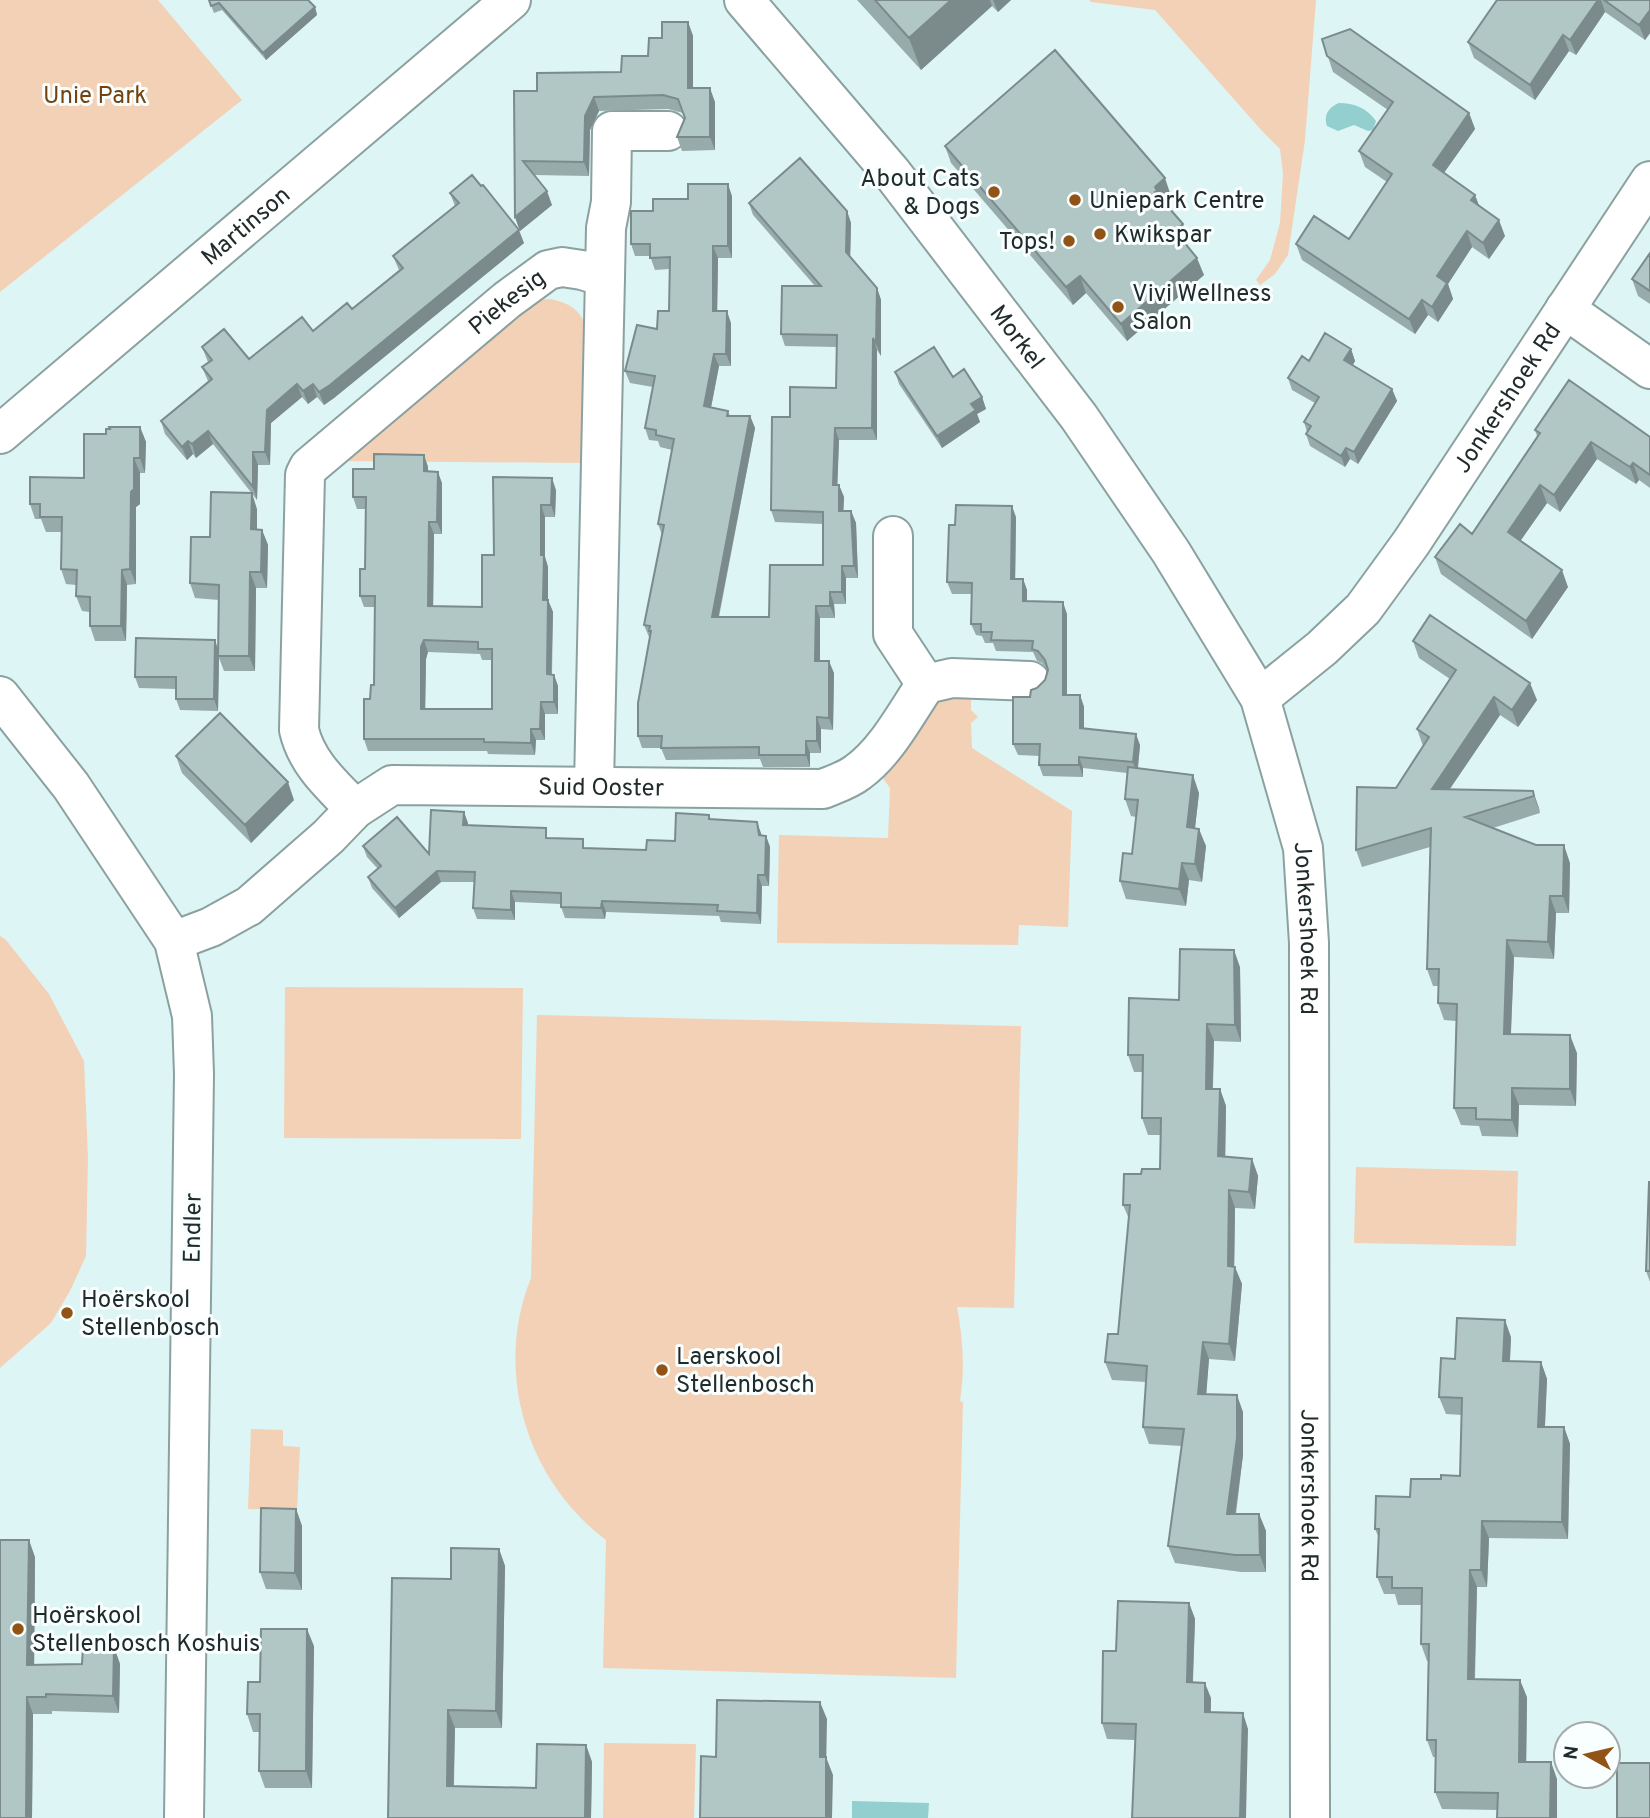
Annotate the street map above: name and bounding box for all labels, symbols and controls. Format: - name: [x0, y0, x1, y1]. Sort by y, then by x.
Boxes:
- park label: Unie Park: [43, 82, 147, 112]
- place label: About Cats & Dogs: [860, 165, 980, 223]
- street label: Martinson: [196, 181, 297, 273]
- marker: About Cats & Dogs: [986, 184, 1002, 200]
- place label: Uniepark Centre: [1089, 187, 1264, 217]
- marker: Uniepark Centre: [1067, 192, 1083, 208]
- place label: Kwikspar: [1114, 221, 1212, 251]
- marker: Kwikspar: [1092, 226, 1108, 242]
- place label: Tops!: [999, 228, 1055, 258]
- marker: Tops!: [1061, 233, 1077, 249]
- street label: Piekesig: [463, 264, 552, 343]
- place label: Vivi Wellness Salon: [1132, 280, 1272, 338]
- marker: Vivi Wellness Salon: [1110, 299, 1126, 315]
- street label: Morkel: [982, 300, 1050, 376]
- street label: Jonkershoek Rd: [1448, 318, 1569, 479]
- street label: Suid Ooster: [538, 773, 664, 805]
- street label: Jonkershoek Rd: [1286, 841, 1322, 1015]
- street label: Endler: [178, 1193, 210, 1263]
- place label: Hoërskool Stellenbosch: [81, 1286, 220, 1344]
- marker: Hoërskool Stellenbosch: [59, 1305, 75, 1321]
- place label: Laerskool Stellenbosch: [676, 1343, 815, 1401]
- marker: Laerskool Stellenbosch: [654, 1362, 670, 1378]
- street label: Jonkershoek Rd: [1293, 1409, 1323, 1582]
- place label: Hoërskool Stellenbosch Koshuis: [32, 1602, 260, 1660]
- marker: Hoërskool Stellenbosch Koshuis: [10, 1621, 26, 1637]
- north arrow: [1552, 1720, 1622, 1790]
- text: N: [1559, 1744, 1585, 1761]

